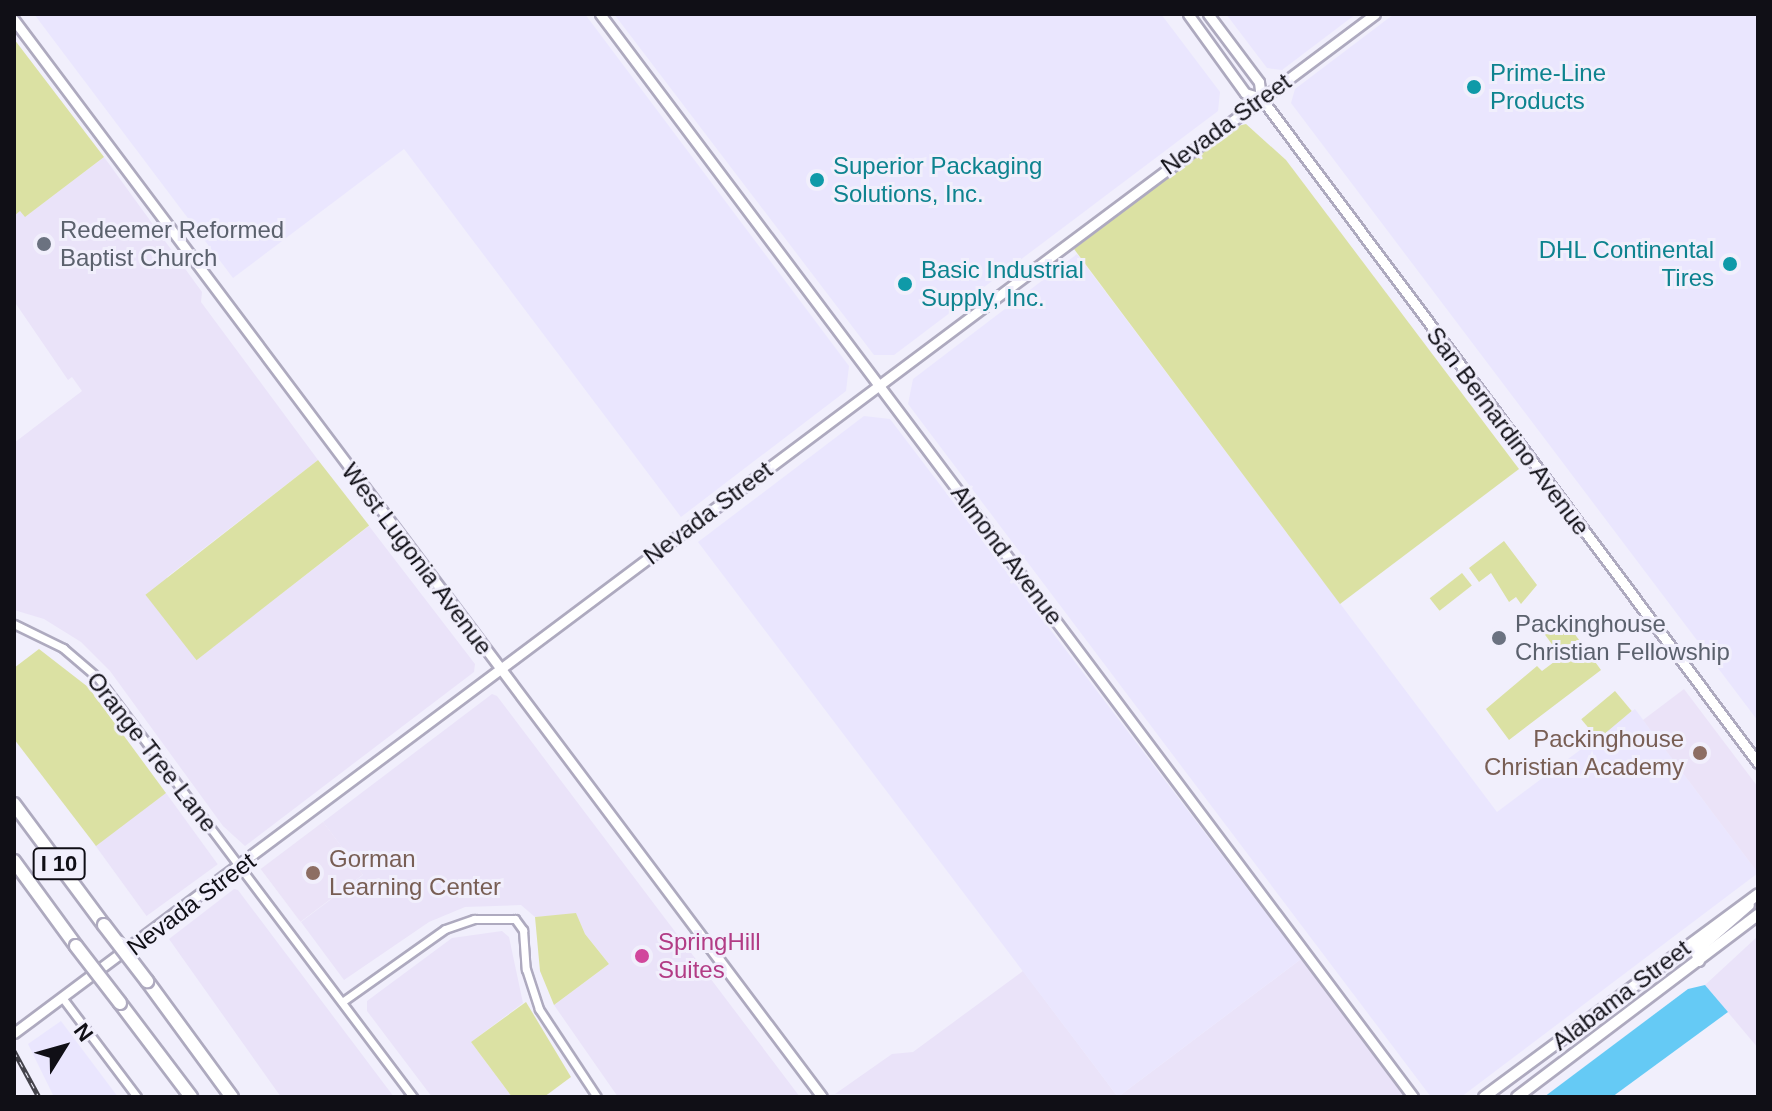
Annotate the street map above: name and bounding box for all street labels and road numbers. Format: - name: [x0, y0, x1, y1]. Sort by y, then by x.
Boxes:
- street label: Nevada Street: [1155, 67, 1297, 181]
- street label: San Bernardino Avenue: [1420, 321, 1596, 541]
- street label: Nevada Street: [638, 455, 778, 571]
- street label: West Lugonia Avenue: [335, 457, 499, 661]
- street label: Almond Avenue: [945, 479, 1069, 631]
- street label: Orange Tree Lane: [81, 666, 223, 838]
- road number: I 10: [31, 846, 87, 882]
- street label: Nevada Street: [121, 846, 261, 962]
- street label: Alabama Street: [1546, 934, 1696, 1056]

